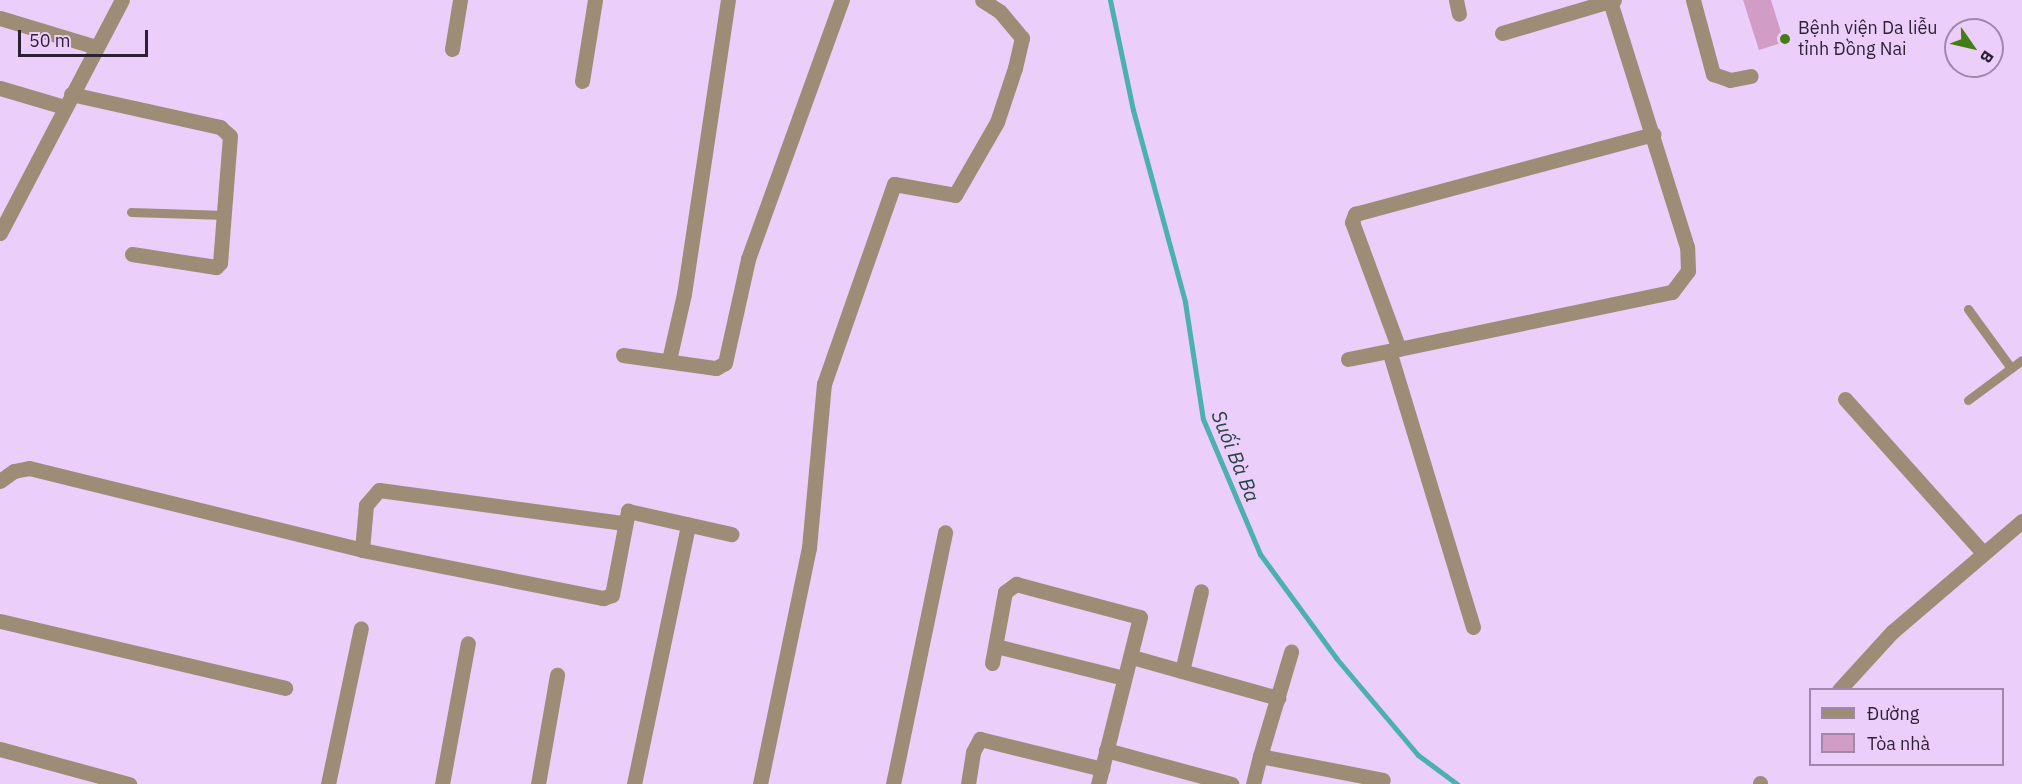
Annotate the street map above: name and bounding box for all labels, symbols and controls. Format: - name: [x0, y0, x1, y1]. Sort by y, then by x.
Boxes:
- scale bar: [21, 18, 152, 56]
- place label: Bệnh viện Da liễu tỉnh Đồng Nai: [1798, 18, 1937, 60]
- north arrow: [1944, 18, 2004, 78]
- text: 50 m: [29, 29, 71, 52]
- marker: Bệnh viện Da liễu tỉnh Đồng Nai: [1776, 30, 1794, 48]
- text: B: [1976, 47, 1999, 67]
- water label: Suối Bà Ba: [1207, 407, 1265, 505]
- legend: [1809, 688, 2004, 766]
- text: Đường: [1867, 702, 1919, 725]
- text: Tòa nhà: [1867, 732, 1930, 755]

